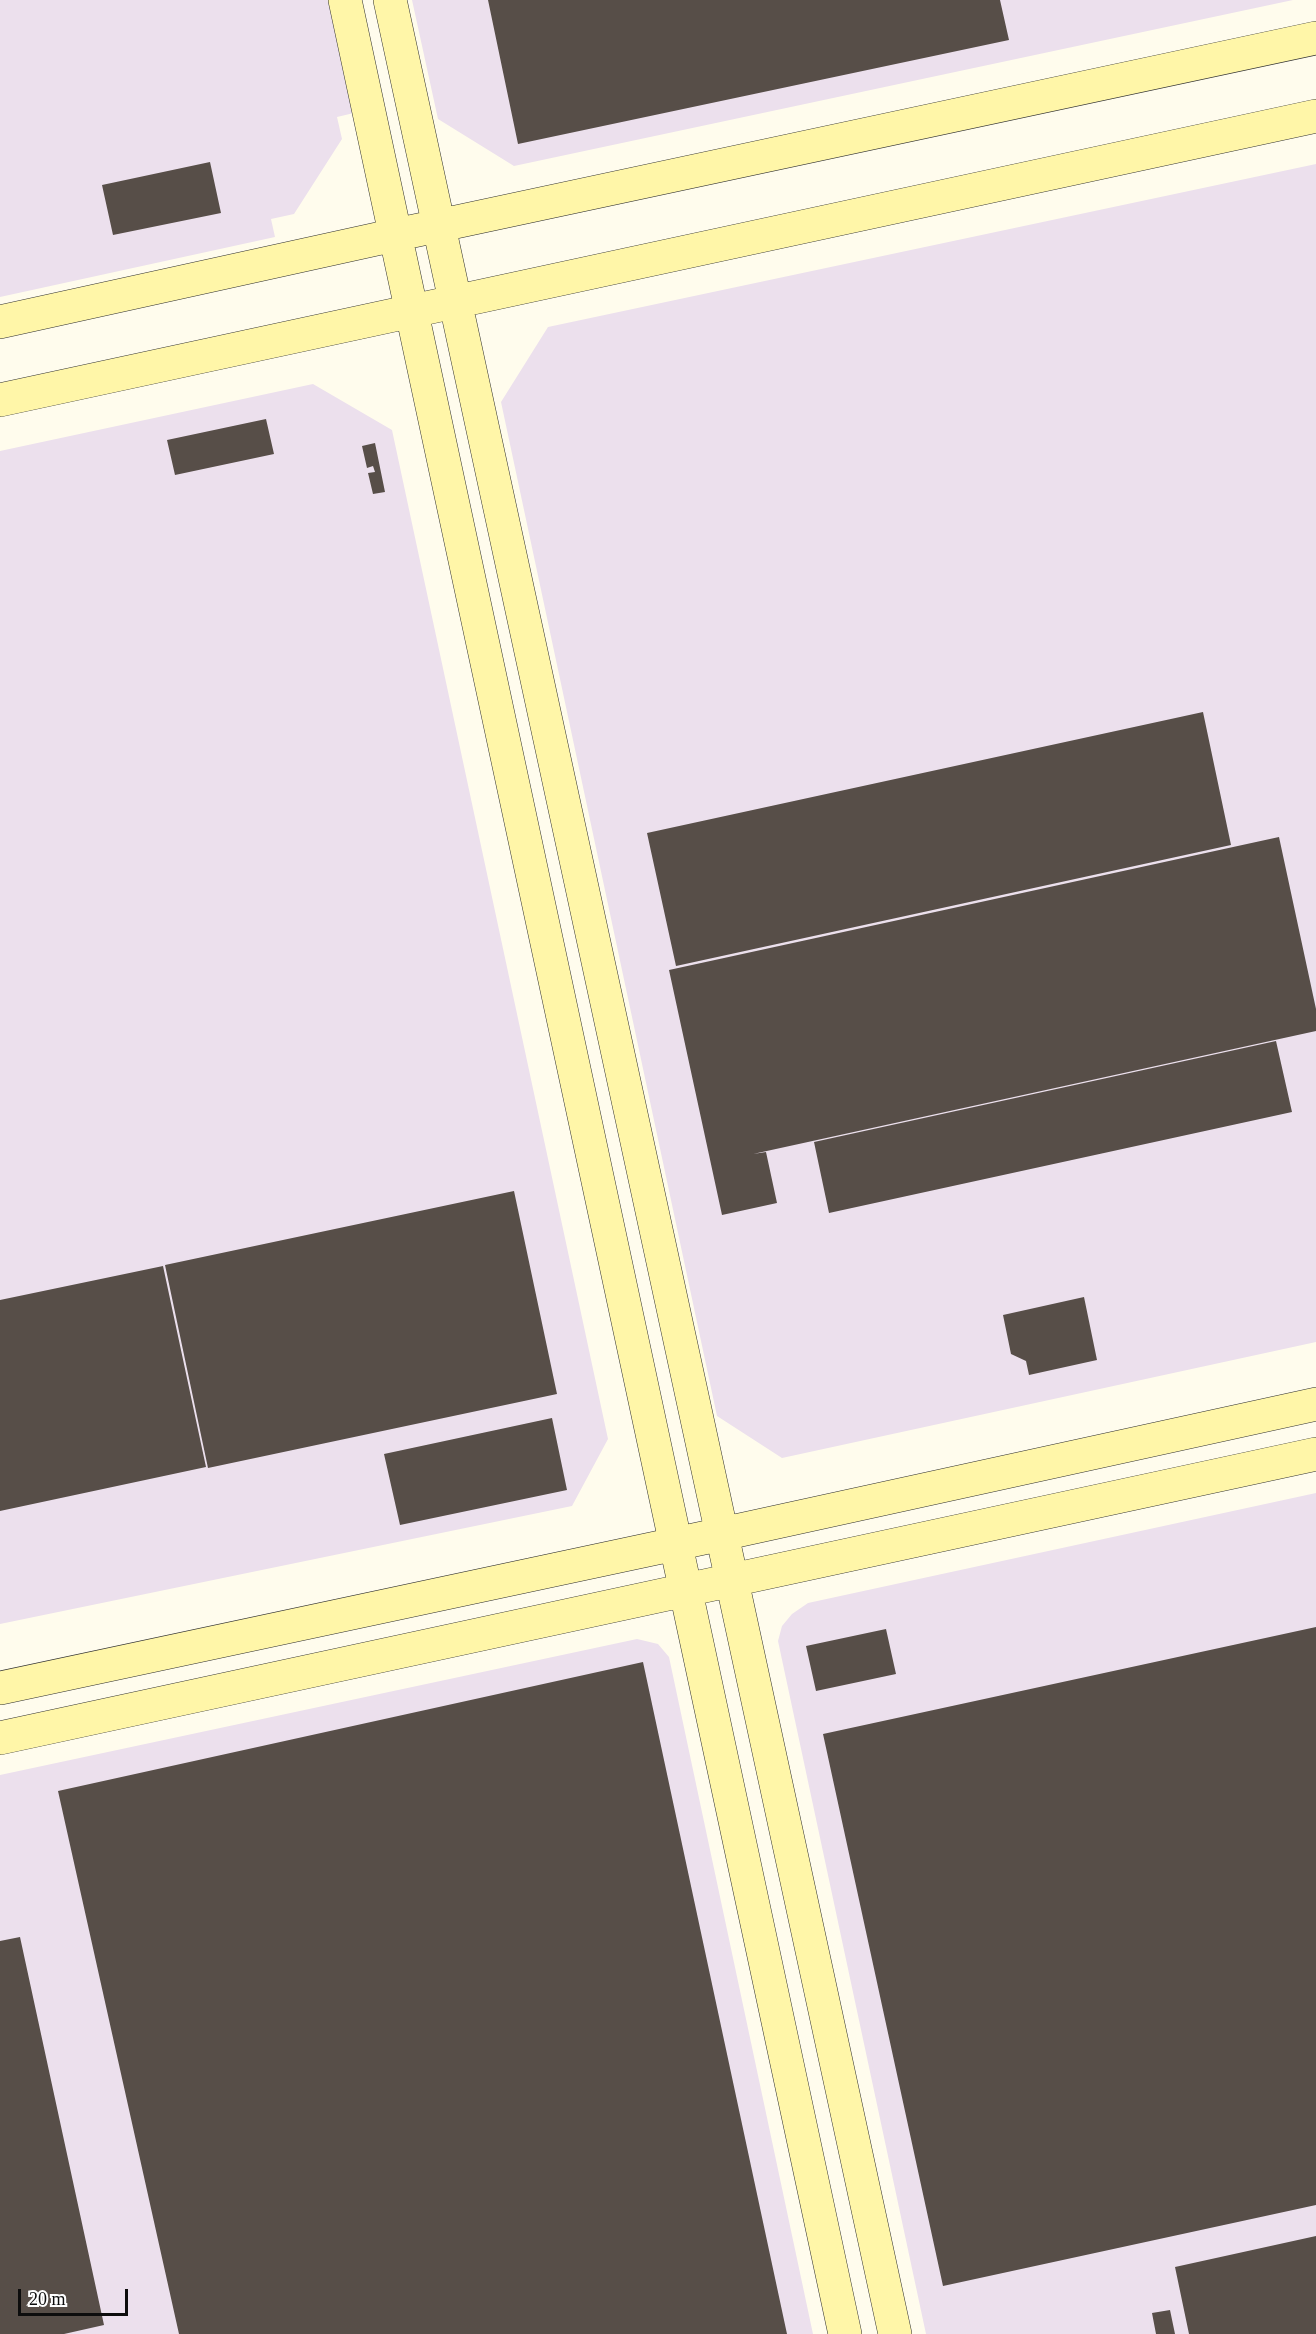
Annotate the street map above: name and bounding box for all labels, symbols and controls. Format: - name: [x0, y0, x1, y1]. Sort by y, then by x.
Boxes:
- scale bar: [21, 2277, 130, 2315]
- text: 20 m: [29, 2289, 66, 2309]

